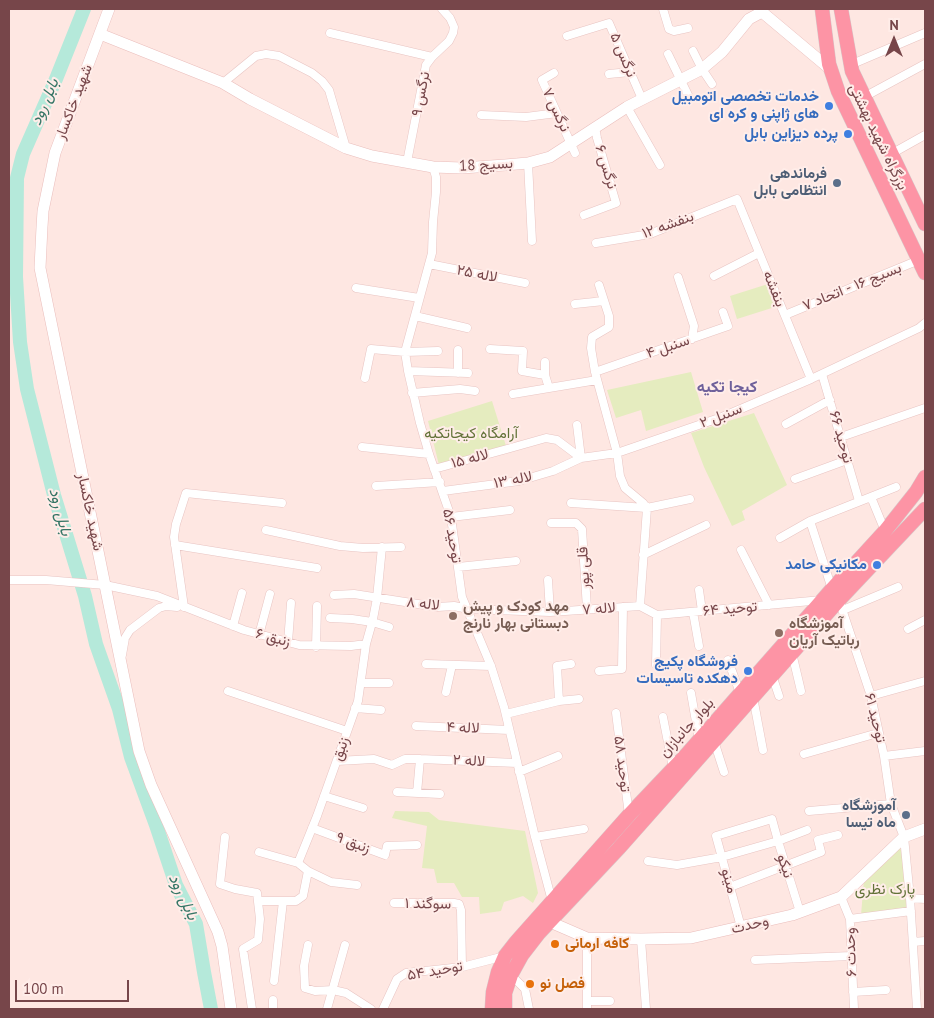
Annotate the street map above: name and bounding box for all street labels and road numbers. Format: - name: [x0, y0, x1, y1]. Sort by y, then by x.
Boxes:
- street label: نرگس ۵: [606, 30, 640, 80]
- street label: شهید خاکسار: [51, 62, 97, 142]
- street label: نرگس ۹: [408, 70, 434, 118]
- street label: بزرگراه شهید بهشتی: [844, 81, 912, 193]
- street label: نرگس ۷: [538, 85, 574, 135]
- street label: نرگس ۶: [591, 143, 621, 191]
- street label: بسیج 18: [459, 155, 513, 175]
- street label: بنفشه ۱۲: [640, 207, 696, 243]
- street label: بسیج ۱۶ - اتحاد ۷: [800, 259, 904, 315]
- street label: لاله ۲۵: [455, 261, 499, 287]
- street label: بنفشه: [759, 268, 789, 310]
- street label: سنبل ۴: [644, 331, 692, 363]
- street label: سنبل ۲: [697, 400, 745, 432]
- street label: توحید ۶۶: [825, 409, 857, 465]
- street label: لاله ۱۵: [449, 445, 491, 473]
- street label: لاله ۱۳: [492, 467, 534, 493]
- street label: شهید خاکسار: [73, 471, 107, 553]
- street label: توحید ۵۶: [438, 507, 466, 565]
- street label: قلی پور: [574, 546, 594, 590]
- street label: لاله ۸: [405, 593, 441, 615]
- street label: توحید ۶۴: [702, 598, 758, 620]
- street label: لاله ۷: [582, 599, 616, 619]
- street label: زنبق ۶: [254, 625, 292, 651]
- street label: توحید ۶۱: [860, 691, 890, 745]
- street label: بلوار جانبازان: [656, 695, 718, 761]
- street label: لاله ۴: [446, 718, 480, 738]
- street label: زنبق: [329, 735, 353, 763]
- street label: توحید ۵۸: [610, 735, 634, 793]
- street label: لاله ۲: [452, 751, 486, 771]
- street label: زنبق ۹: [333, 828, 373, 858]
- street label: نیکو: [773, 852, 797, 880]
- street label: مینو: [717, 867, 741, 895]
- street label: سوگند ۱: [405, 895, 451, 913]
- street label: وحدت: [730, 912, 770, 938]
- street label: وحدت ۶: [841, 927, 861, 977]
- street label: توحید ۵۴: [406, 957, 464, 985]

